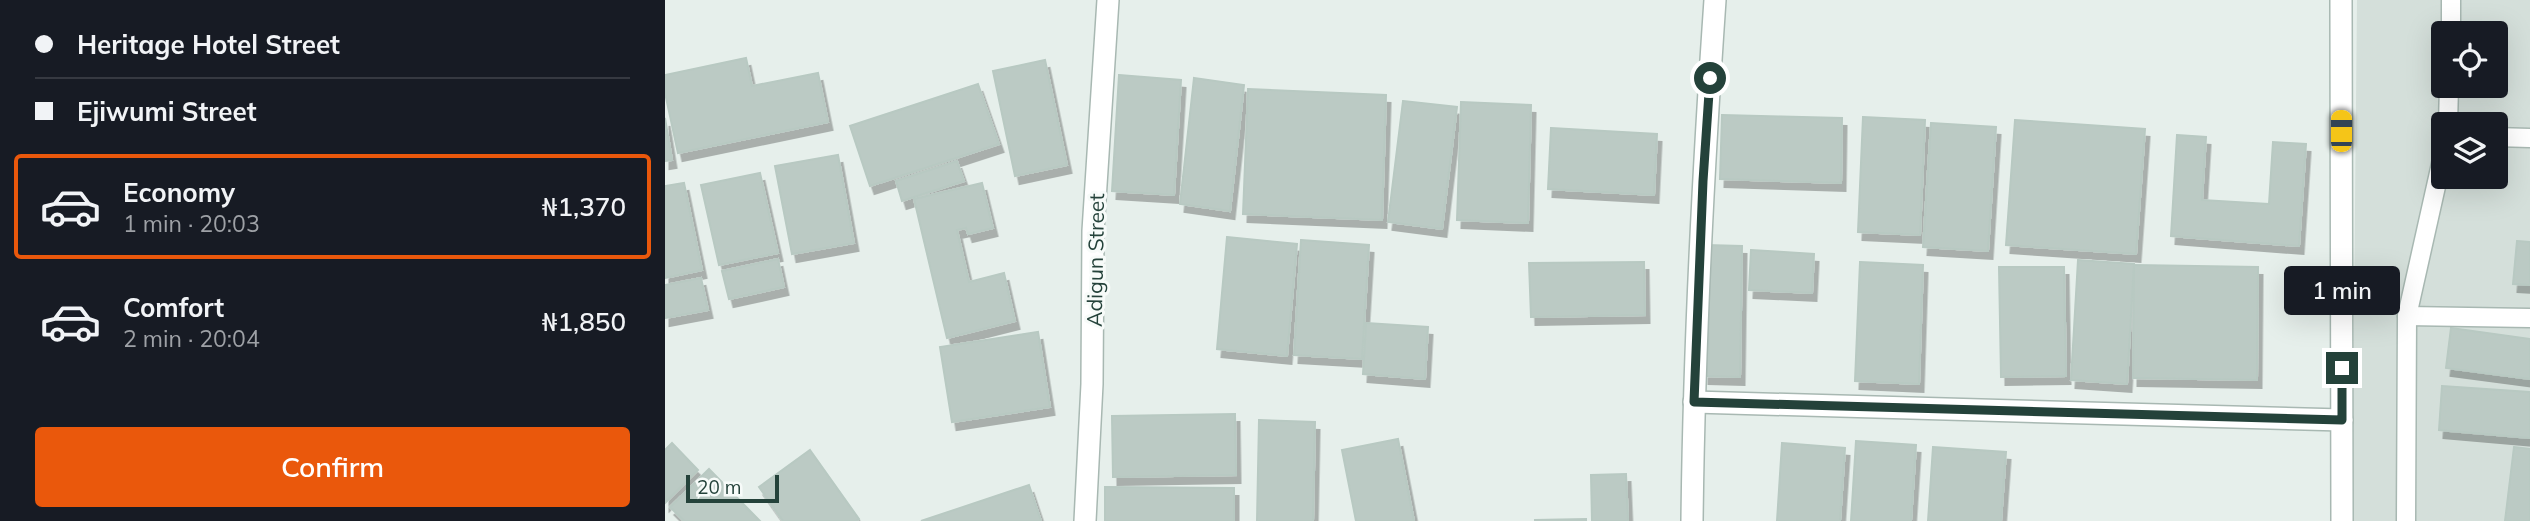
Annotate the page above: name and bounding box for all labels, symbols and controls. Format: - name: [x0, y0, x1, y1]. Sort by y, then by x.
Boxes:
- map controls: [2431, 21, 2508, 189]
- button: locate: [2431, 21, 2508, 98]
- text: Heritage Hotel Street: [77, 28, 340, 61]
- route start: [1694, 62, 1726, 94]
- text: Ejiwumi Street: [77, 95, 257, 128]
- car: [2331, 110, 2352, 152]
- button: layers: [2431, 112, 2508, 189]
- icon: car: [39, 175, 102, 238]
- text: Economy: [123, 176, 235, 209]
- text: ₦1,370: [542, 190, 626, 223]
- street label: Adigun Street: [1081, 193, 1109, 327]
- text: 1 min · 20:03: [123, 209, 260, 238]
- callout: 1 min: [2284, 266, 2400, 316]
- text: 1 min: [2312, 276, 2372, 305]
- icon: car: [39, 290, 102, 353]
- text: Comfort: [123, 291, 224, 324]
- text: ₦1,850: [542, 305, 626, 338]
- text: 2 min · 20:04: [123, 324, 260, 353]
- route end: [2326, 352, 2358, 384]
- button: Confirm: [35, 427, 630, 507]
- scale bar: [686, 472, 779, 504]
- text: 20 m: [697, 475, 741, 499]

